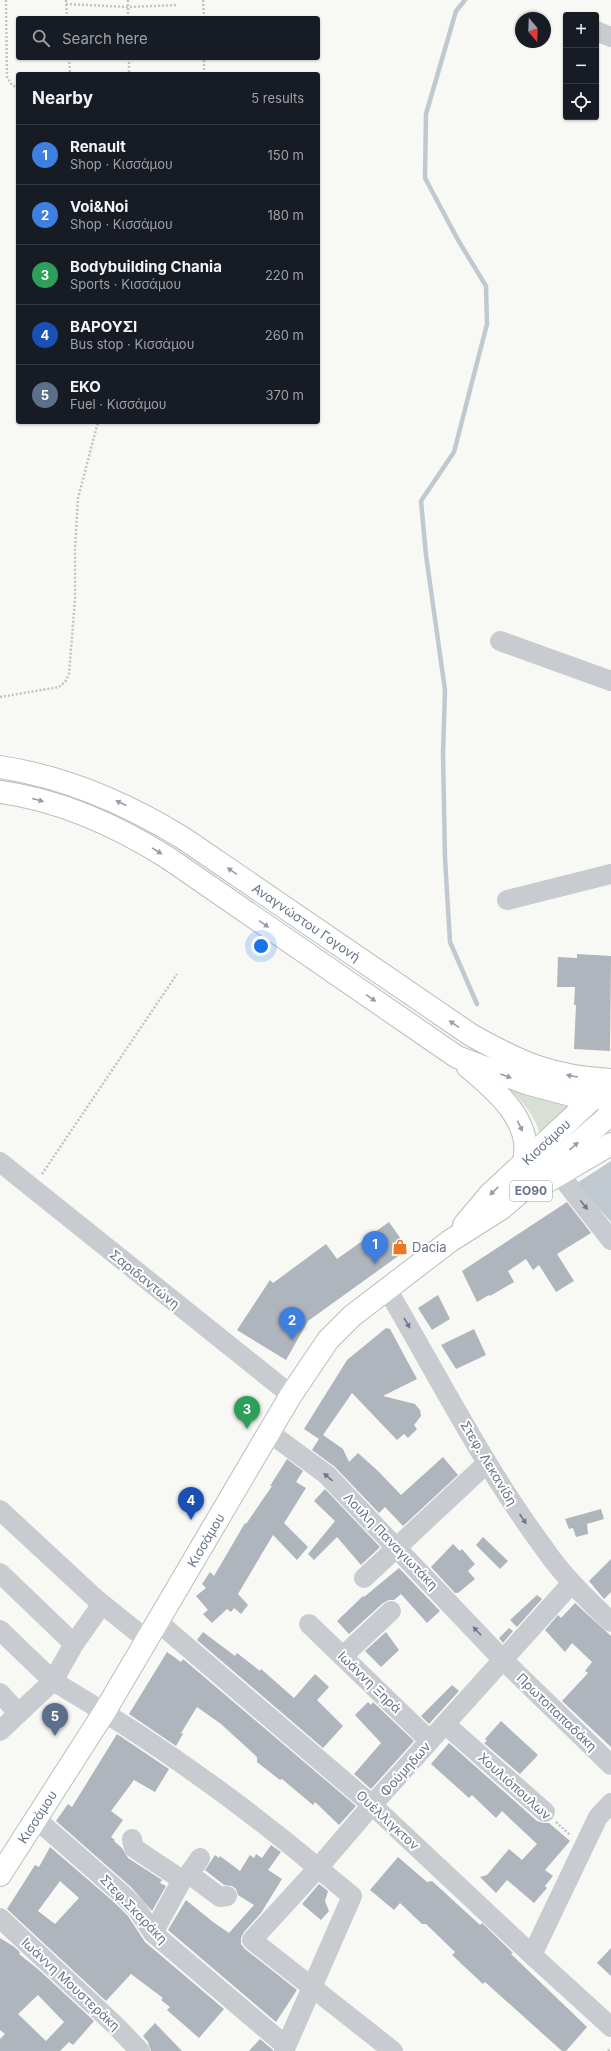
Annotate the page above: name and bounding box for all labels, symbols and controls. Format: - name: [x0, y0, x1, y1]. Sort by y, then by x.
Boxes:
- north arrow: [515, 12, 551, 48]
- map controls: [563, 12, 599, 120]
- button: +: [563, 12, 599, 48]
- search box: [16, 16, 320, 60]
- icon: search: [30, 27, 52, 49]
- text: Search here: [62, 29, 148, 48]
- button: −: [563, 48, 599, 84]
- button: locate: [563, 84, 599, 120]
- text: Nearby: [32, 88, 93, 108]
- text: 5 results: [251, 90, 304, 106]
- text: Renault: [70, 137, 126, 156]
- text: 1: [42, 147, 48, 163]
- text: 150 m: [268, 147, 304, 163]
- text: Shop · Κισσάμου: [70, 156, 173, 172]
- text: Voi&Noi: [70, 197, 128, 216]
- text: 2: [41, 207, 49, 223]
- text: 180 m: [267, 207, 304, 223]
- text: Shop · Κισσάμου: [70, 216, 173, 232]
- text: Bodybuilding Chania: [70, 257, 222, 276]
- text: 3: [41, 267, 49, 283]
- text: 220 m: [265, 267, 304, 283]
- text: Sports · Κισσάμου: [70, 276, 181, 292]
- text: ΒΑΡΟΥΣΙ: [70, 317, 137, 336]
- text: 4: [41, 327, 49, 343]
- text: 260 m: [265, 327, 304, 343]
- text: Bus stop · Κισσάμου: [70, 336, 194, 352]
- text: EKO: [70, 377, 101, 396]
- text: 5: [41, 387, 49, 403]
- text: 370 m: [266, 387, 304, 403]
- text: Fuel · Κισσάμου: [70, 396, 167, 412]
- one-way arrow: [32, 797, 44, 803]
- one-way arrow: [115, 800, 126, 806]
- one-way arrow: [152, 847, 162, 855]
- one-way arrow: [226, 867, 237, 875]
- street label: Αναγνώστου Γογονή: [249, 880, 363, 965]
- one-way arrow: [259, 920, 270, 928]
- your location: [251, 936, 271, 956]
- one-way arrow: [366, 994, 377, 1002]
- one-way arrow: [449, 1020, 459, 1028]
- one-way arrow: [501, 1073, 513, 1079]
- one-way arrow: [566, 1073, 578, 1079]
- street label: Κισσάμου: [519, 1116, 573, 1168]
- one-way arrow: [517, 1121, 523, 1132]
- one-way arrow: [569, 1141, 579, 1151]
- road number: ΕΟ90: [510, 1181, 552, 1201]
- one-way arrow: [489, 1186, 499, 1196]
- one-way arrow: [580, 1200, 588, 1211]
- pin: 1: [362, 1231, 388, 1264]
- shop icon: Dacia: [391, 1238, 409, 1256]
- place label: Dacia: [412, 1239, 447, 1255]
- street label: Σαριδαντώνη: [107, 1246, 183, 1312]
- pin: 2: [279, 1307, 305, 1340]
- one-way arrow: [403, 1317, 410, 1329]
- pin: 3: [234, 1396, 260, 1429]
- street label: Στεφ. Λεκανίδη: [457, 1418, 521, 1508]
- one-way arrow: [323, 1472, 334, 1481]
- pin: 4: [178, 1487, 204, 1520]
- street label: Λουλη Παναγιωτάκη: [341, 1489, 441, 1593]
- street label: Κισσάμου: [183, 1510, 228, 1570]
- one-way arrow: [520, 1513, 527, 1525]
- one-way arrow: [472, 1626, 481, 1636]
- street label: Ιωάννη Ξηρά: [335, 1648, 405, 1716]
- street label: Πρωτοπαπαδάκη: [514, 1670, 600, 1754]
- pin: 5: [42, 1703, 68, 1736]
- street label: Φούμηδων: [376, 1738, 434, 1800]
- street label: Χουλιόπουλων: [475, 1749, 555, 1823]
- street label: Κισσάμου: [14, 1787, 60, 1846]
- street label: Ουέλλιγκτον: [353, 1787, 423, 1853]
- street label: Στεφ.Σκαράκη: [97, 1871, 171, 1947]
- street label: Ιωάννη Μουστεράκη: [18, 1934, 124, 2034]

